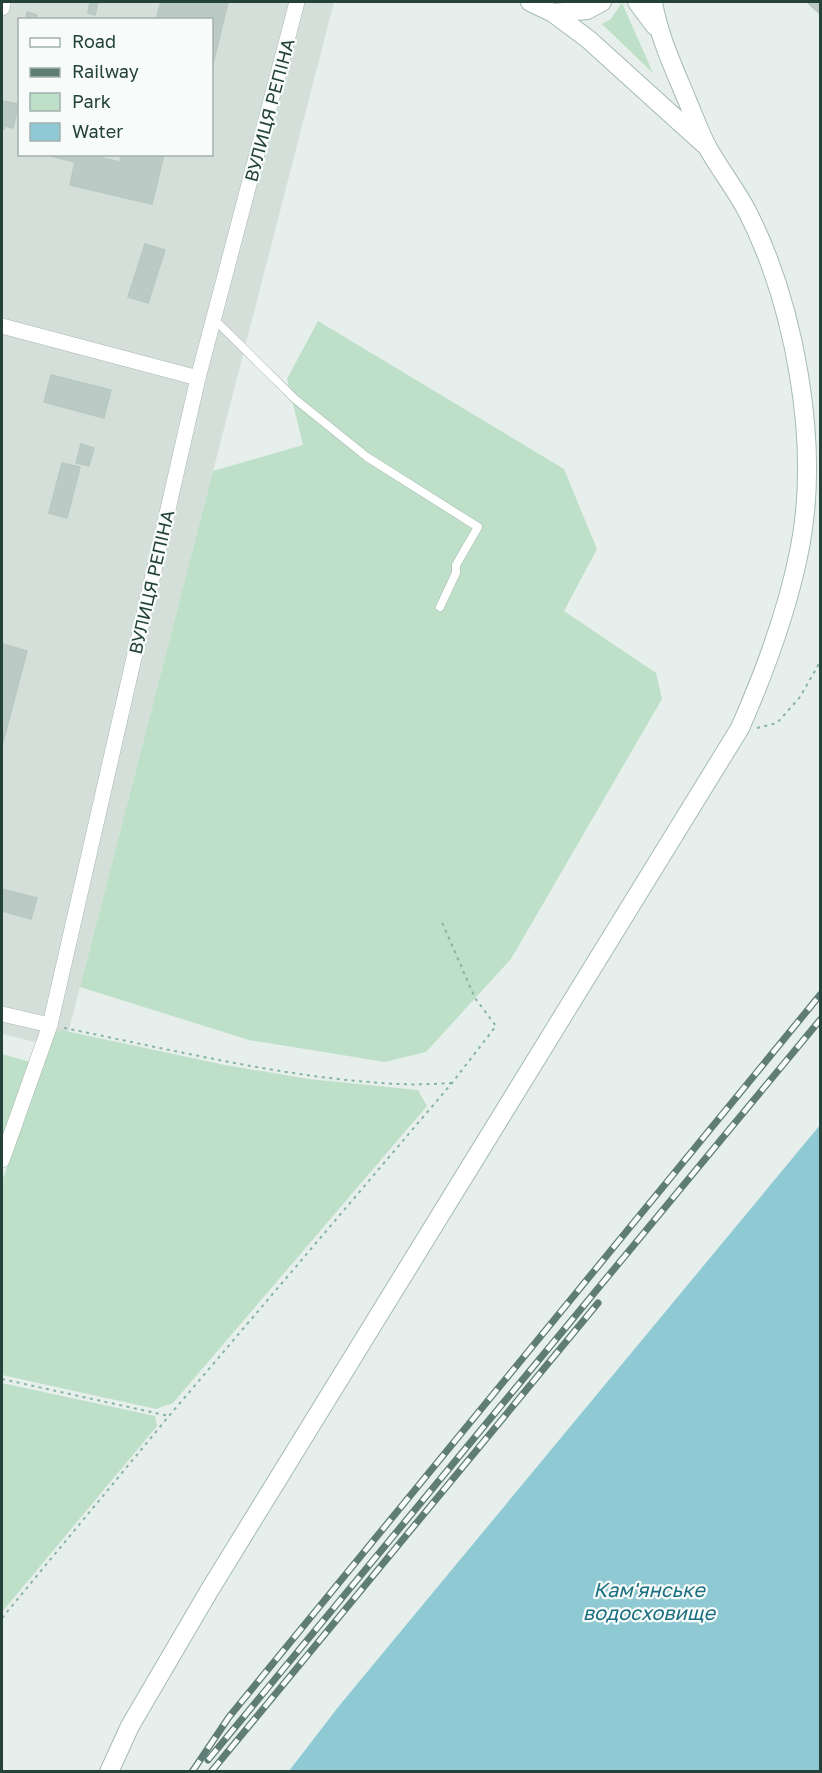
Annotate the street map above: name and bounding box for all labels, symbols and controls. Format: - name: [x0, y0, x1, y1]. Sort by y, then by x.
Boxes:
- legend: [18, 18, 213, 156]
- text: Road: [72, 30, 116, 52]
- street label: ВУЛИЦЯ РЕПІНА: [239, 36, 299, 184]
- text: Railway: [72, 60, 139, 82]
- text: Park: [72, 90, 111, 112]
- text: Water: [72, 120, 123, 142]
- street label: ВУЛИЦЯ РЕПІНА: [124, 508, 178, 656]
- water label: Кам'янське водосховище: [583, 1577, 717, 1624]

